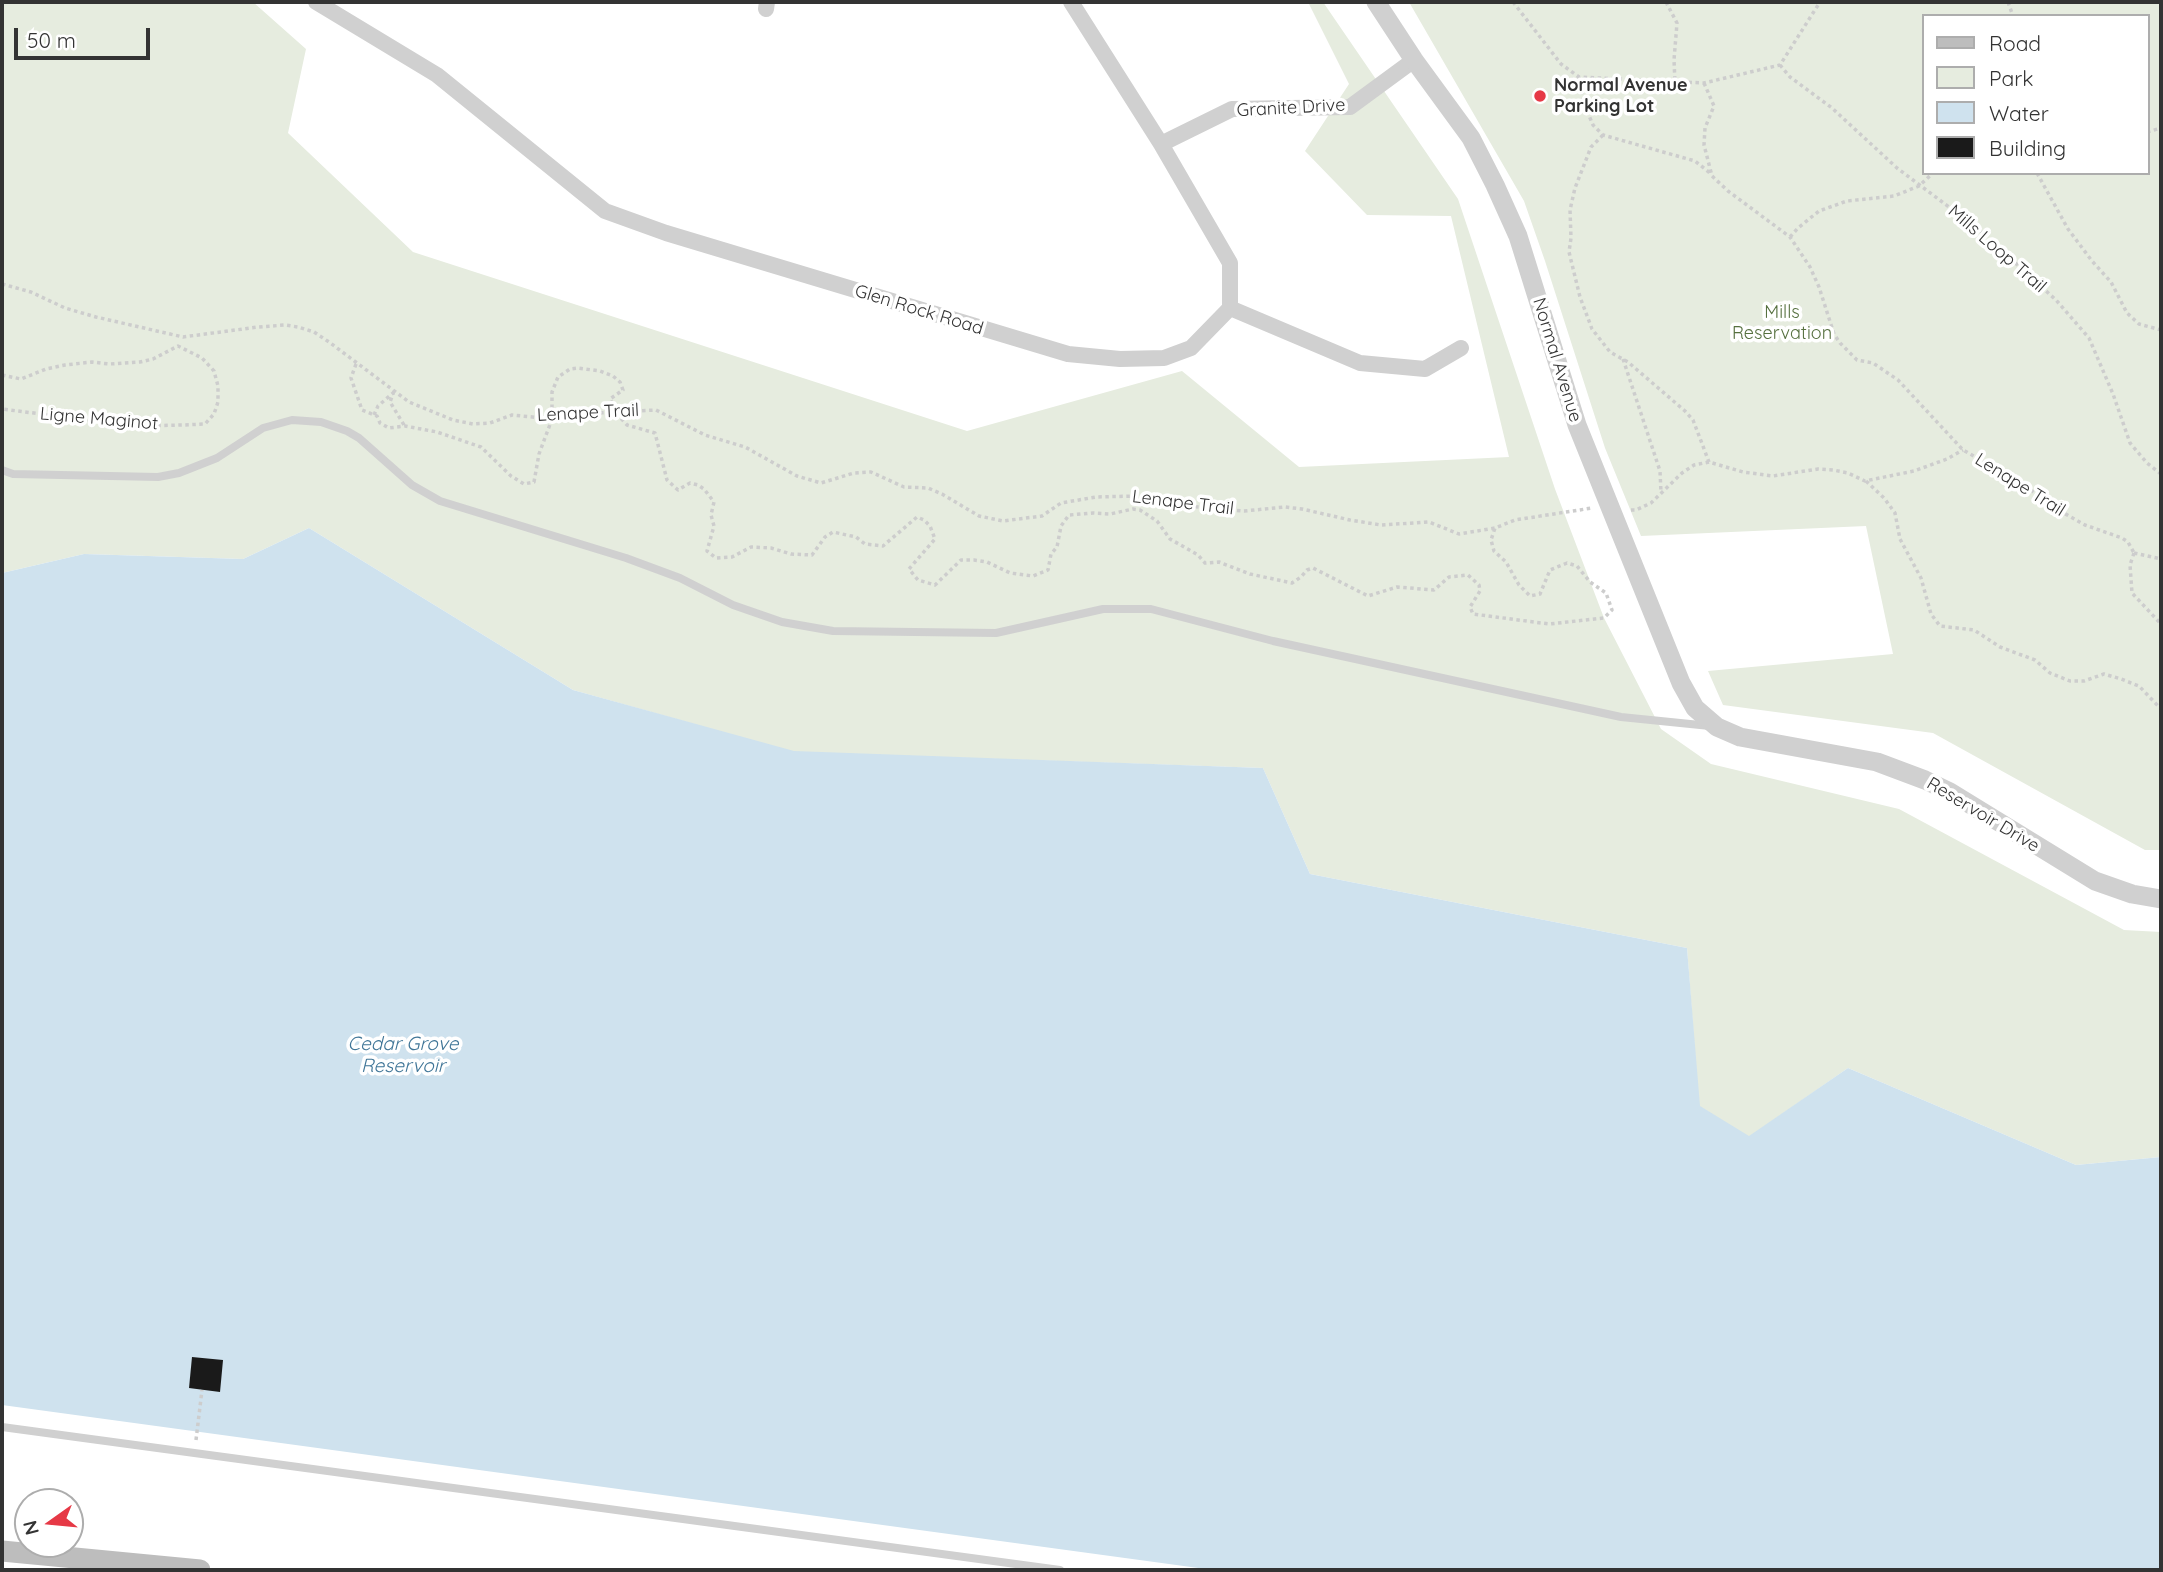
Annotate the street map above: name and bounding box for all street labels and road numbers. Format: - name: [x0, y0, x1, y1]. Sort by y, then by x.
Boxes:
- street label: Granite Drive: [1236, 94, 1346, 122]
- street label: Mills Loop Trail: [1944, 201, 2050, 297]
- street label: Glen Rock Road: [852, 280, 986, 340]
- street label: Normal Avenue: [1528, 295, 1586, 425]
- street label: Lenape Trail: [536, 400, 640, 426]
- street label: Ligne Maginot: [39, 403, 159, 435]
- street label: Lenape Trail: [1971, 449, 2069, 521]
- street label: Lenape Trail: [1131, 486, 1235, 520]
- street label: Reservoir Drive: [1923, 773, 2043, 857]

